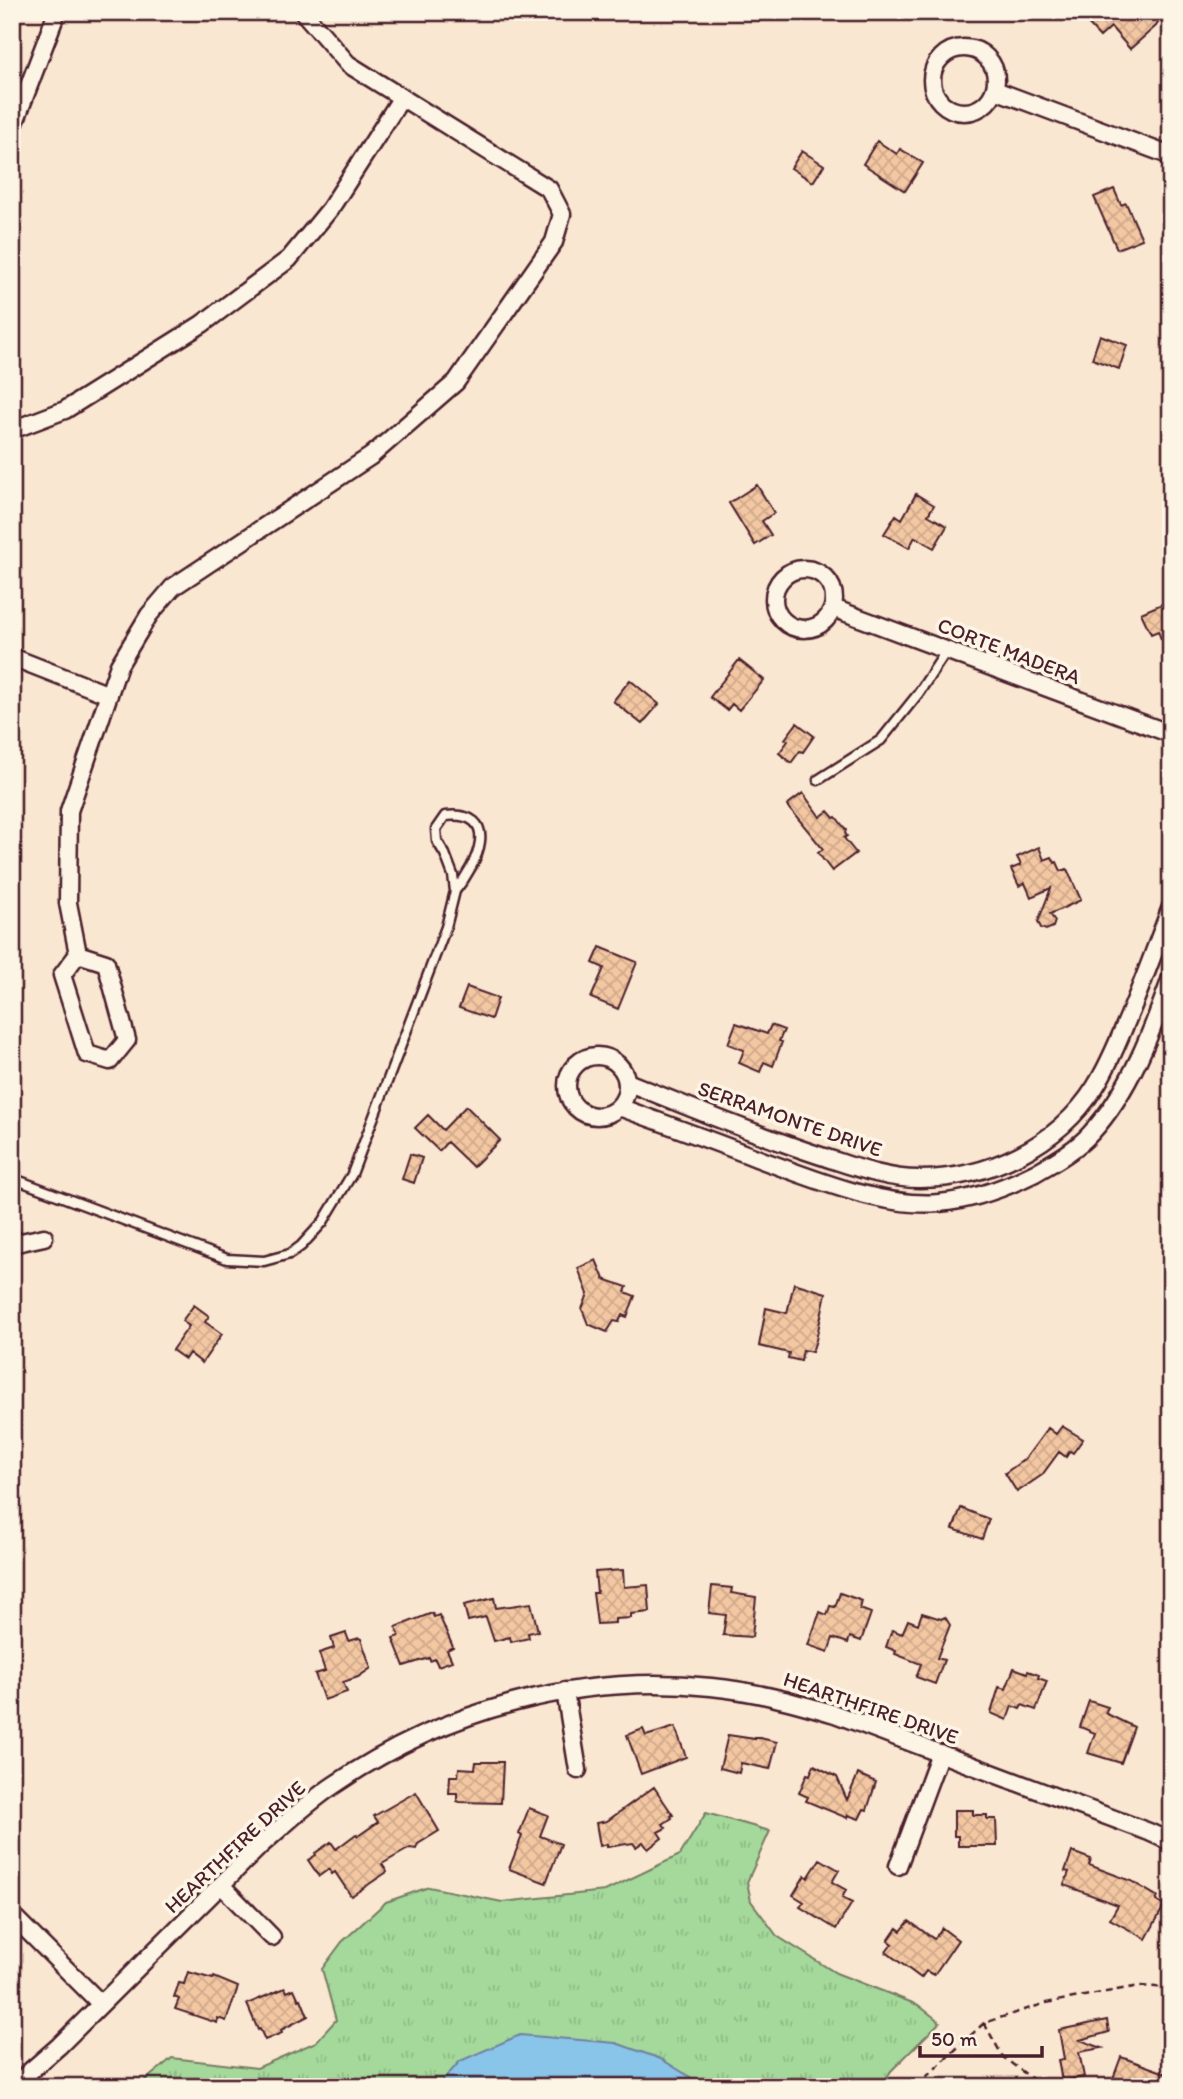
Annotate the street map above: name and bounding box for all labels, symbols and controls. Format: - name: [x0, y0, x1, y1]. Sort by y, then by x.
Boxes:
- street label: CORTE MADERA: [934, 612, 1085, 689]
- street label: SERRAMONTE DRIVE: [695, 1075, 886, 1162]
- street label: HEARTHFIRE DRIVE: [780, 1666, 962, 1749]
- street label: HEARTHFIRE DRIVE: [159, 1775, 310, 1918]
- scale bar: [920, 2015, 1043, 2059]
- text: 50 m: [931, 2026, 978, 2051]

